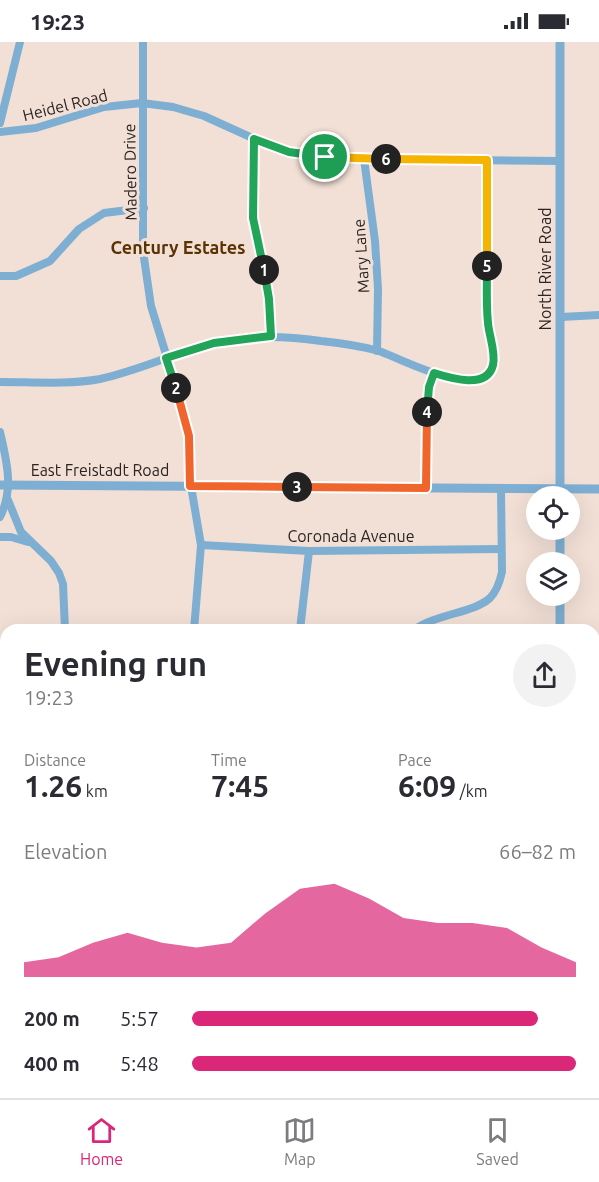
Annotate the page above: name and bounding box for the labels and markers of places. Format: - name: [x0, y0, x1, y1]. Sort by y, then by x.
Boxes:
- pin: [299, 131, 350, 182]
- pin: 6: [371, 144, 401, 174]
- pin: 5: [472, 251, 502, 281]
- pin: 1: [249, 255, 279, 285]
- pin: 2: [161, 373, 191, 403]
- pin: 4: [412, 397, 442, 427]
- pin: 3: [282, 472, 312, 502]

